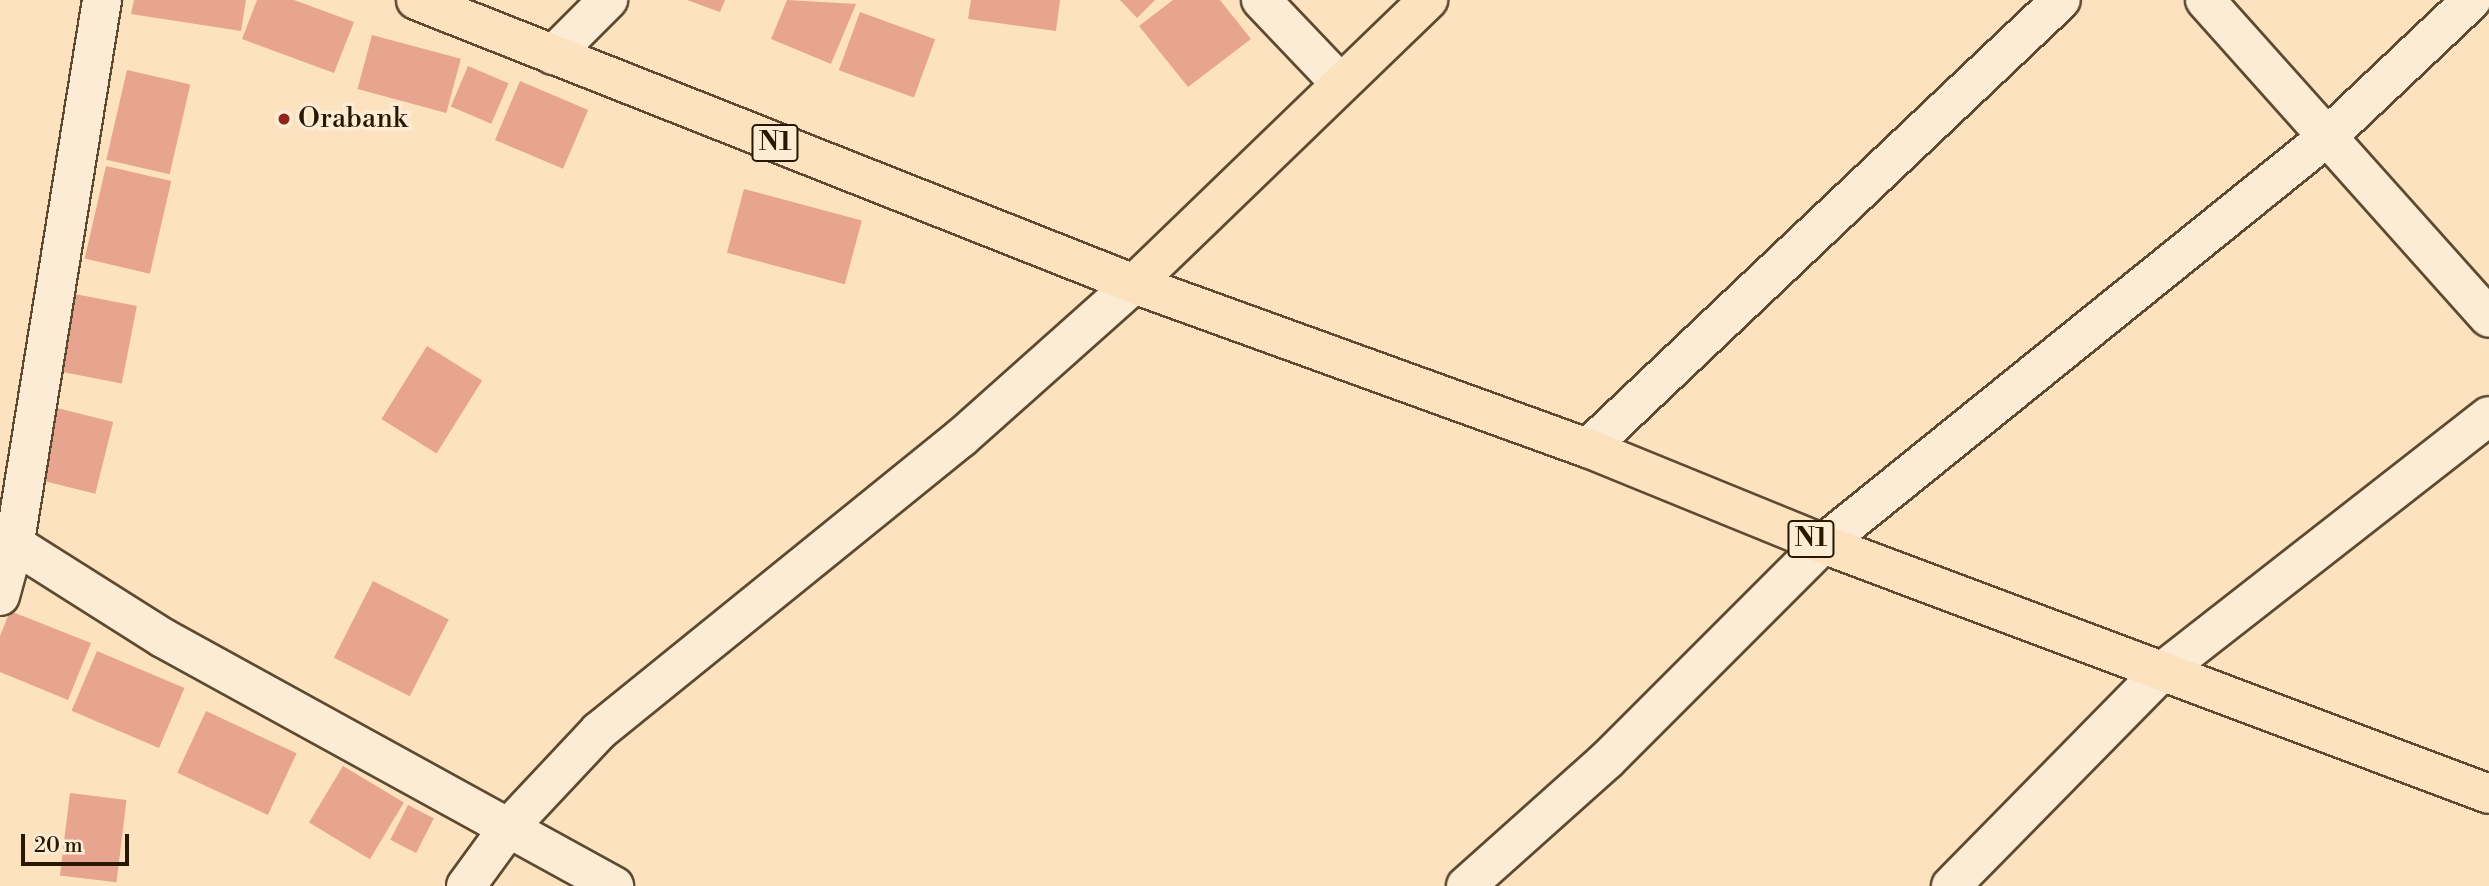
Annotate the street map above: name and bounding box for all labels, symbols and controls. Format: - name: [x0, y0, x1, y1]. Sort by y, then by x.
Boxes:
- place label: Orabank: [298, 102, 407, 136]
- marker: Orabank: [276, 111, 292, 127]
- road number: N1: [750, 120, 800, 166]
- road number: N1: [1786, 516, 1836, 562]
- scale bar: [24, 820, 133, 864]
- text: 20 m: [34, 833, 83, 859]

